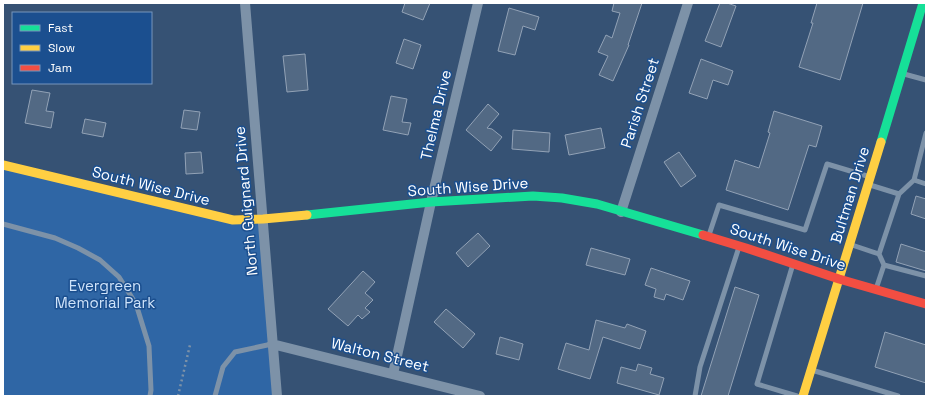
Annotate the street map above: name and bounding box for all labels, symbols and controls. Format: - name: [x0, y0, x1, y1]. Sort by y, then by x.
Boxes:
- legend: [12, 12, 152, 84]
- text: Fast: [48, 20, 73, 36]
- text: Slow: [48, 40, 75, 56]
- street label: Parish Street: [616, 55, 663, 150]
- text: Jam: [48, 60, 72, 76]
- street label: Thelma Drive: [416, 68, 455, 162]
- street label: North Guignard Drive: [229, 125, 261, 277]
- street label: Bultman Drive: [826, 144, 873, 246]
- street label: South Wise Drive: [90, 162, 212, 209]
- street label: South Wise Drive: [407, 173, 529, 200]
- street label: South Wise Drive: [728, 219, 849, 274]
- park label: Evergreen Memorial Park: [55, 276, 155, 312]
- street label: Walton Street: [329, 333, 431, 376]

